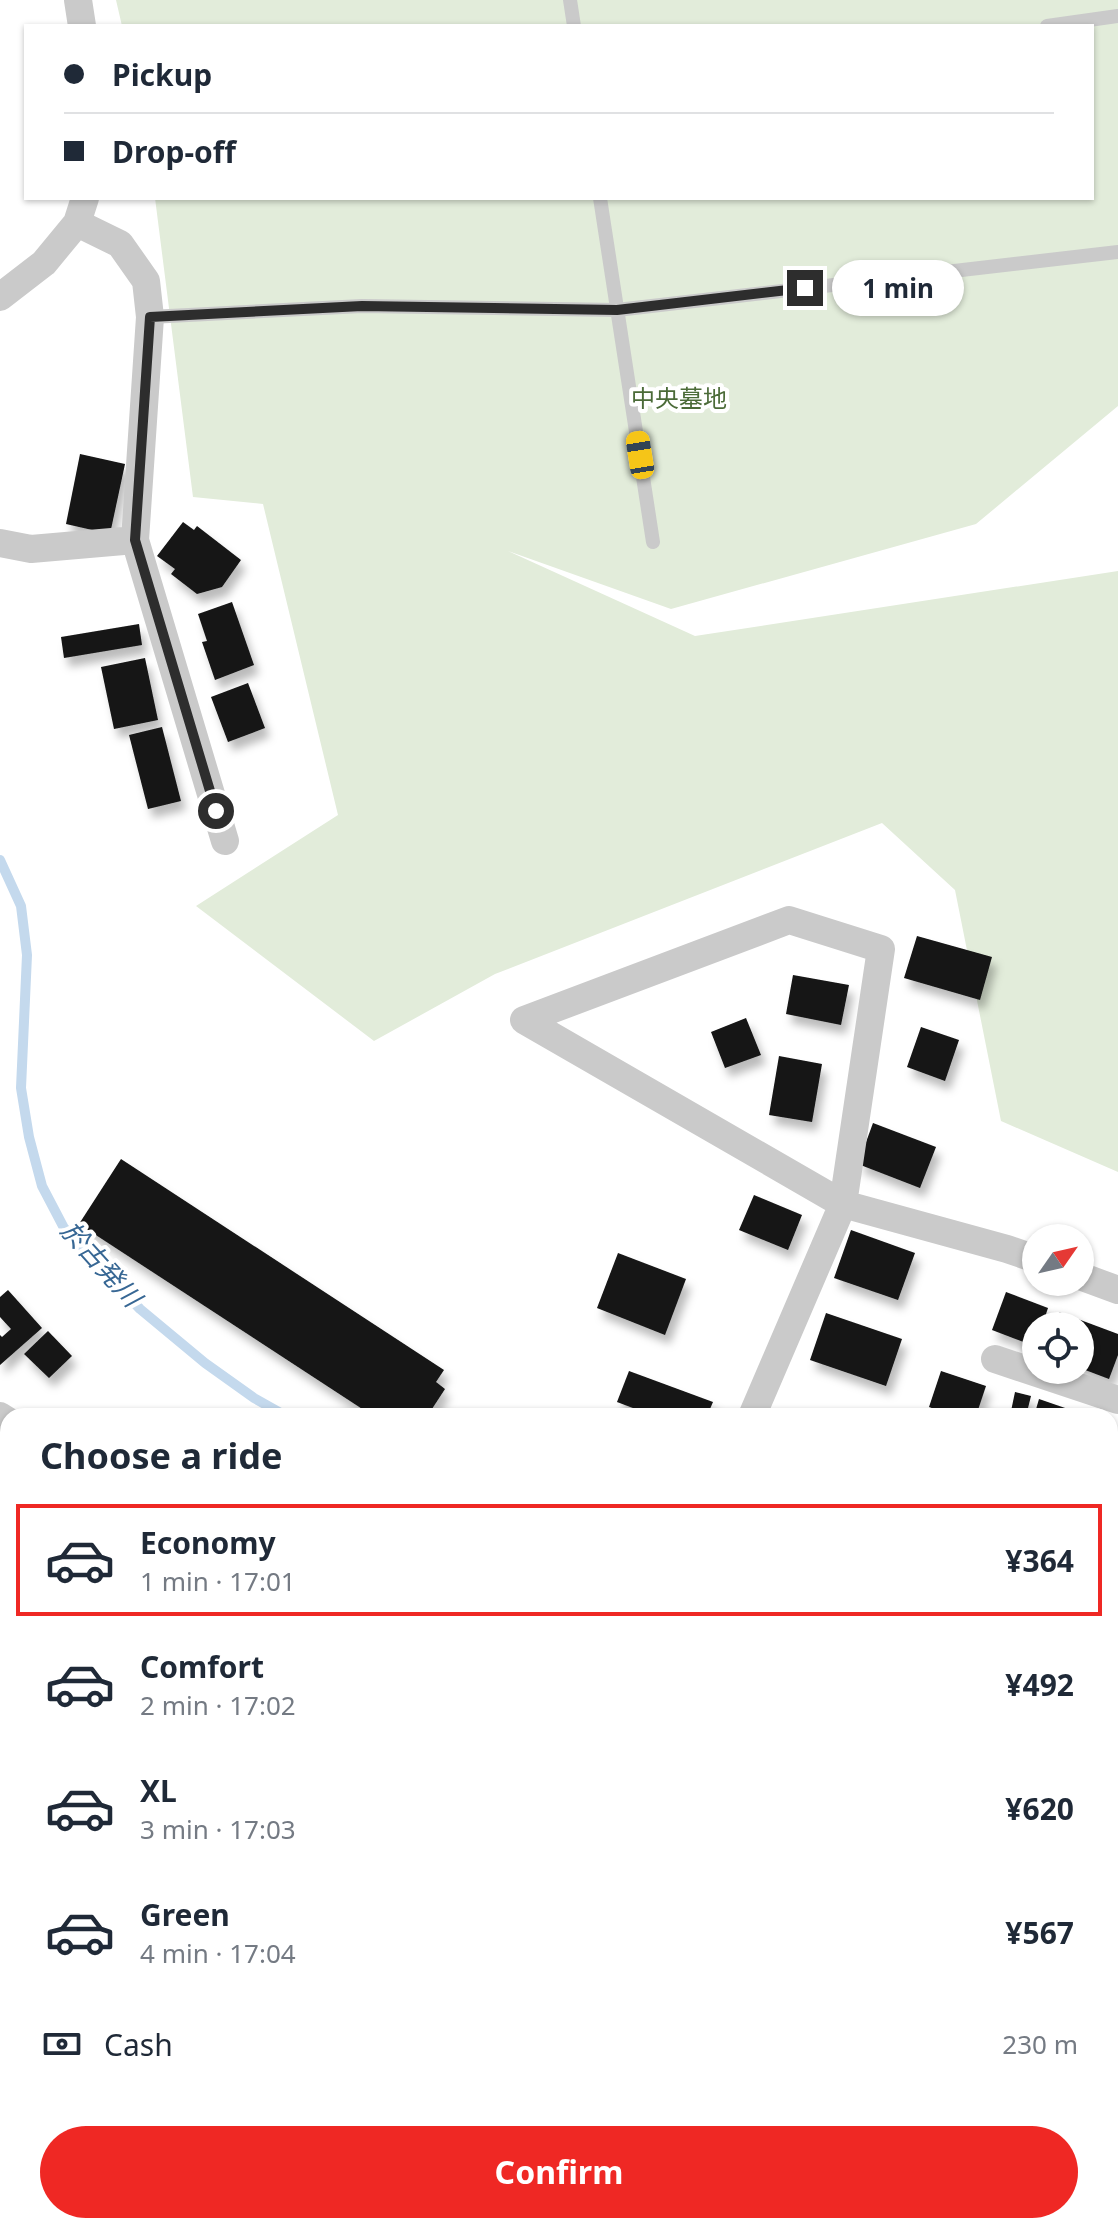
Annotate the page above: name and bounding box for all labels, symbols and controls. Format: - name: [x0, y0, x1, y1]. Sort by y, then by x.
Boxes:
- text: Pickup: [112, 54, 212, 95]
- text: Drop-off: [112, 131, 236, 172]
- callout: 1 min: [833, 260, 965, 316]
- route end: [787, 270, 823, 306]
- text: 1 min: [862, 270, 934, 306]
- park label: 中央墓地: [631, 381, 727, 414]
- car: [624, 429, 656, 481]
- route start: [198, 793, 234, 829]
- water label: 於古発川: [54, 1213, 152, 1316]
- north arrow: [1022, 1224, 1094, 1296]
- map controls: [1022, 1224, 1094, 1384]
- button: locate: [1022, 1312, 1094, 1384]
- text: Choose a ride: [40, 1431, 282, 1480]
- text: Economy: [140, 1522, 276, 1563]
- icon: car: [44, 1524, 116, 1596]
- text: ¥364: [1005, 1540, 1074, 1581]
- text: 1 min · 17:01: [140, 1563, 296, 1599]
- text: Comfort: [140, 1646, 264, 1687]
- icon: car: [44, 1648, 116, 1720]
- text: ¥492: [1005, 1664, 1074, 1705]
- text: 2 min · 17:02: [140, 1687, 296, 1723]
- text: XL: [140, 1770, 177, 1811]
- icon: car: [44, 1772, 116, 1844]
- text: ¥620: [1005, 1788, 1074, 1829]
- text: 3 min · 17:03: [140, 1811, 296, 1847]
- text: Green: [140, 1894, 230, 1935]
- icon: car: [44, 1896, 116, 1968]
- text: ¥567: [1005, 1912, 1074, 1953]
- text: 4 min · 17:04: [140, 1935, 296, 1971]
- icon: cash: [40, 2022, 84, 2066]
- text: Cash: [104, 2024, 173, 2065]
- text: 230 m: [1002, 2026, 1078, 2062]
- button: Confirm: [40, 2126, 1078, 2218]

